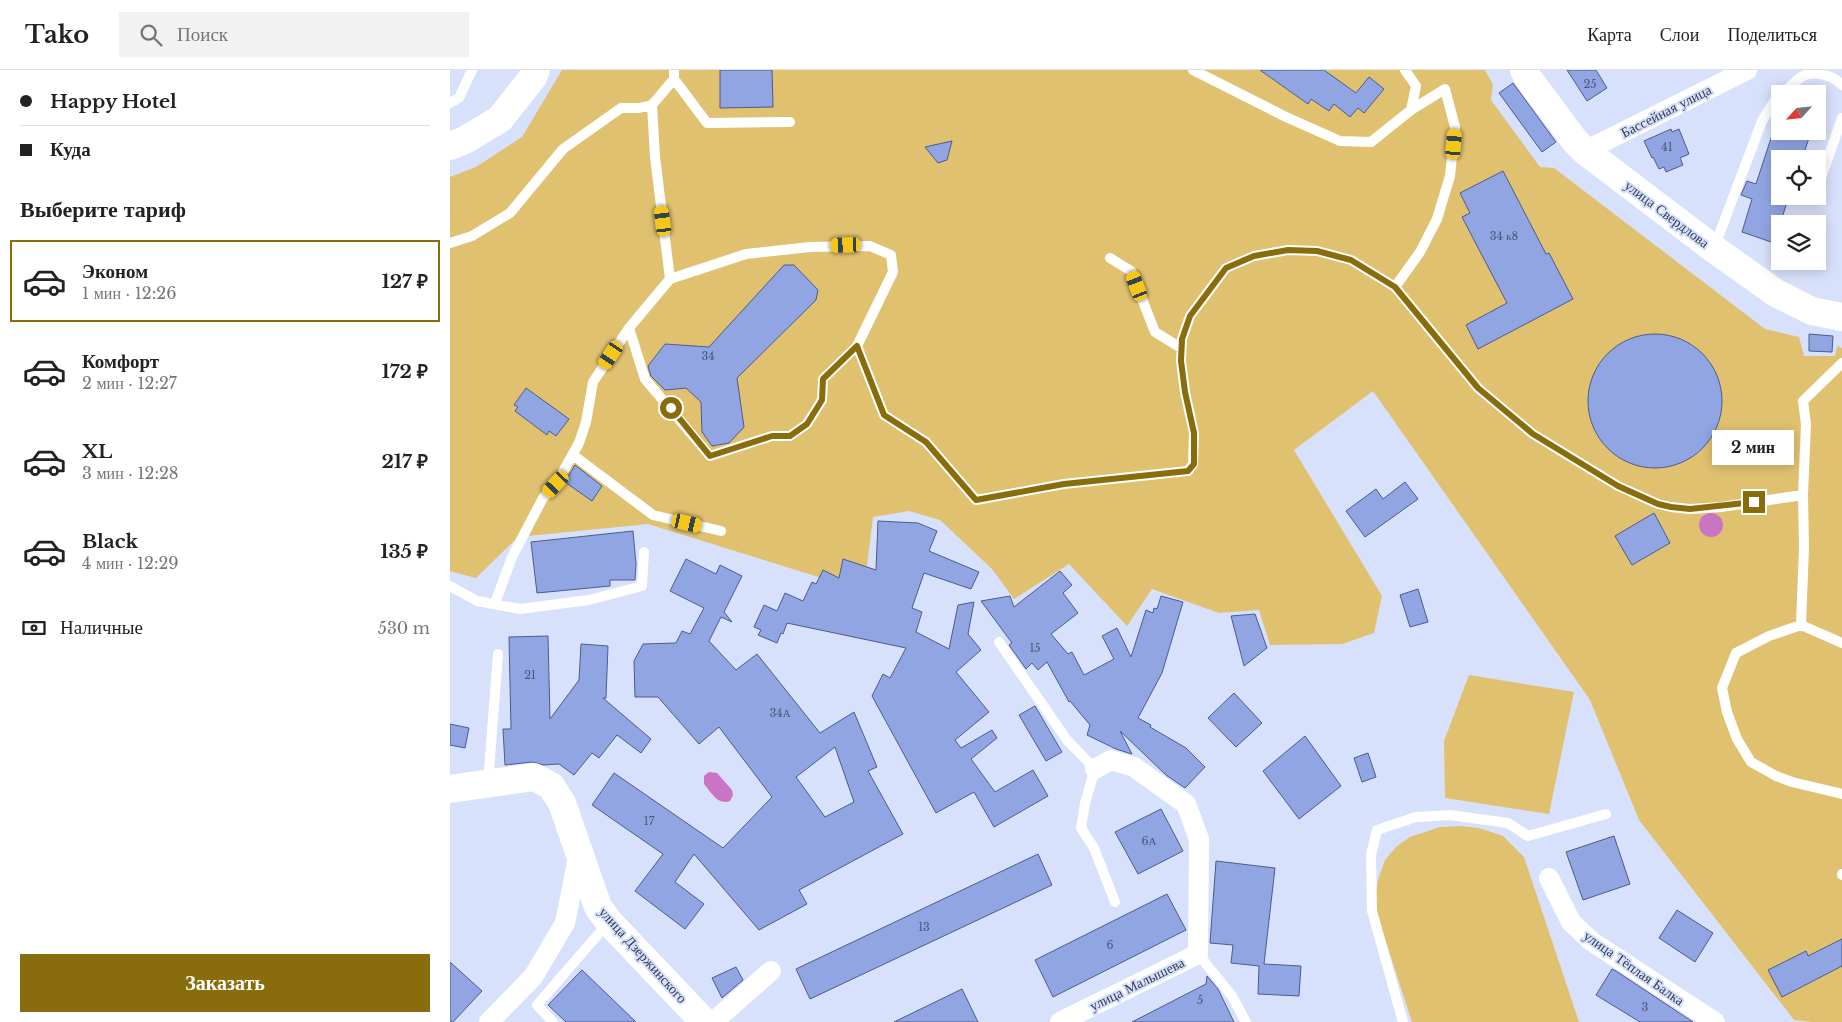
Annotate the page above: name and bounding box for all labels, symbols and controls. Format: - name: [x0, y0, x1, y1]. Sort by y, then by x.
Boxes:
- search box: [119, 12, 469, 57]
- text: Tako: [25, 20, 89, 49]
- icon: search: [137, 21, 165, 49]
- text: Поиск: [177, 23, 228, 46]
- text: Карта: [1587, 24, 1632, 46]
- text: Слои: [1660, 24, 1699, 46]
- text: Поделиться: [1727, 24, 1817, 46]
- house number: 25: [1583, 77, 1597, 91]
- street label: Бассейная улица: [1618, 80, 1715, 142]
- north arrow: [1771, 85, 1826, 140]
- map controls: [1771, 85, 1826, 270]
- text: Happy Hotel: [50, 90, 177, 113]
- car: [1445, 128, 1462, 160]
- text: Куда: [50, 138, 91, 161]
- house number: 41: [1661, 140, 1673, 154]
- button: locate: [1771, 150, 1826, 205]
- street label: улица Свердлова: [1621, 176, 1713, 252]
- text: Выберите тариф: [20, 196, 186, 223]
- car: [653, 205, 672, 237]
- button: layers: [1771, 215, 1826, 270]
- house number: 34 к8: [1490, 229, 1518, 243]
- car: [830, 237, 861, 253]
- icon: car: [22, 259, 67, 304]
- text: Эконом: [82, 260, 148, 283]
- car: [1124, 269, 1149, 303]
- text: 127 ₽: [381, 270, 428, 293]
- text: 1 мин · 12:26: [82, 283, 176, 303]
- car: [596, 338, 625, 372]
- icon: car: [22, 349, 67, 394]
- house number: 34: [701, 349, 715, 363]
- text: Комфорт: [82, 350, 159, 373]
- text: 172 ₽: [381, 360, 428, 383]
- text: 2 мин · 12:27: [82, 373, 177, 393]
- route start: [660, 397, 682, 419]
- callout: 2 мин: [1713, 430, 1795, 464]
- text: 2 мин: [1731, 437, 1775, 457]
- icon: car: [22, 439, 67, 484]
- text: XL: [82, 440, 112, 463]
- text: 217 ₽: [381, 450, 428, 473]
- text: 3 мин · 12:28: [82, 463, 179, 483]
- car: [540, 468, 571, 500]
- route end: [1743, 491, 1765, 513]
- car: [670, 512, 703, 534]
- icon: car: [22, 529, 67, 574]
- text: Black: [82, 530, 138, 553]
- text: 135 ₽: [380, 540, 428, 563]
- text: 4 мин · 12:29: [82, 553, 179, 573]
- icon: cash: [20, 614, 48, 642]
- text: Наличные: [60, 616, 143, 639]
- text: 530 m: [378, 618, 430, 638]
- house number: 15: [1029, 641, 1041, 655]
- house number: 21: [524, 668, 536, 682]
- house number: 34А: [769, 706, 791, 720]
- house number: 17: [644, 814, 655, 828]
- house number: 6А: [1141, 834, 1157, 848]
- street label: улица Дзержинского: [595, 903, 691, 1007]
- house number: 13: [918, 920, 930, 934]
- street label: улица Тёплая Балка: [1580, 927, 1688, 1010]
- house number: 6: [1106, 938, 1114, 952]
- street label: улица Малышева: [1087, 953, 1188, 1015]
- button: Заказать: [20, 954, 430, 1012]
- house number: 5: [1197, 993, 1203, 1007]
- house number: 3: [1642, 1000, 1649, 1014]

